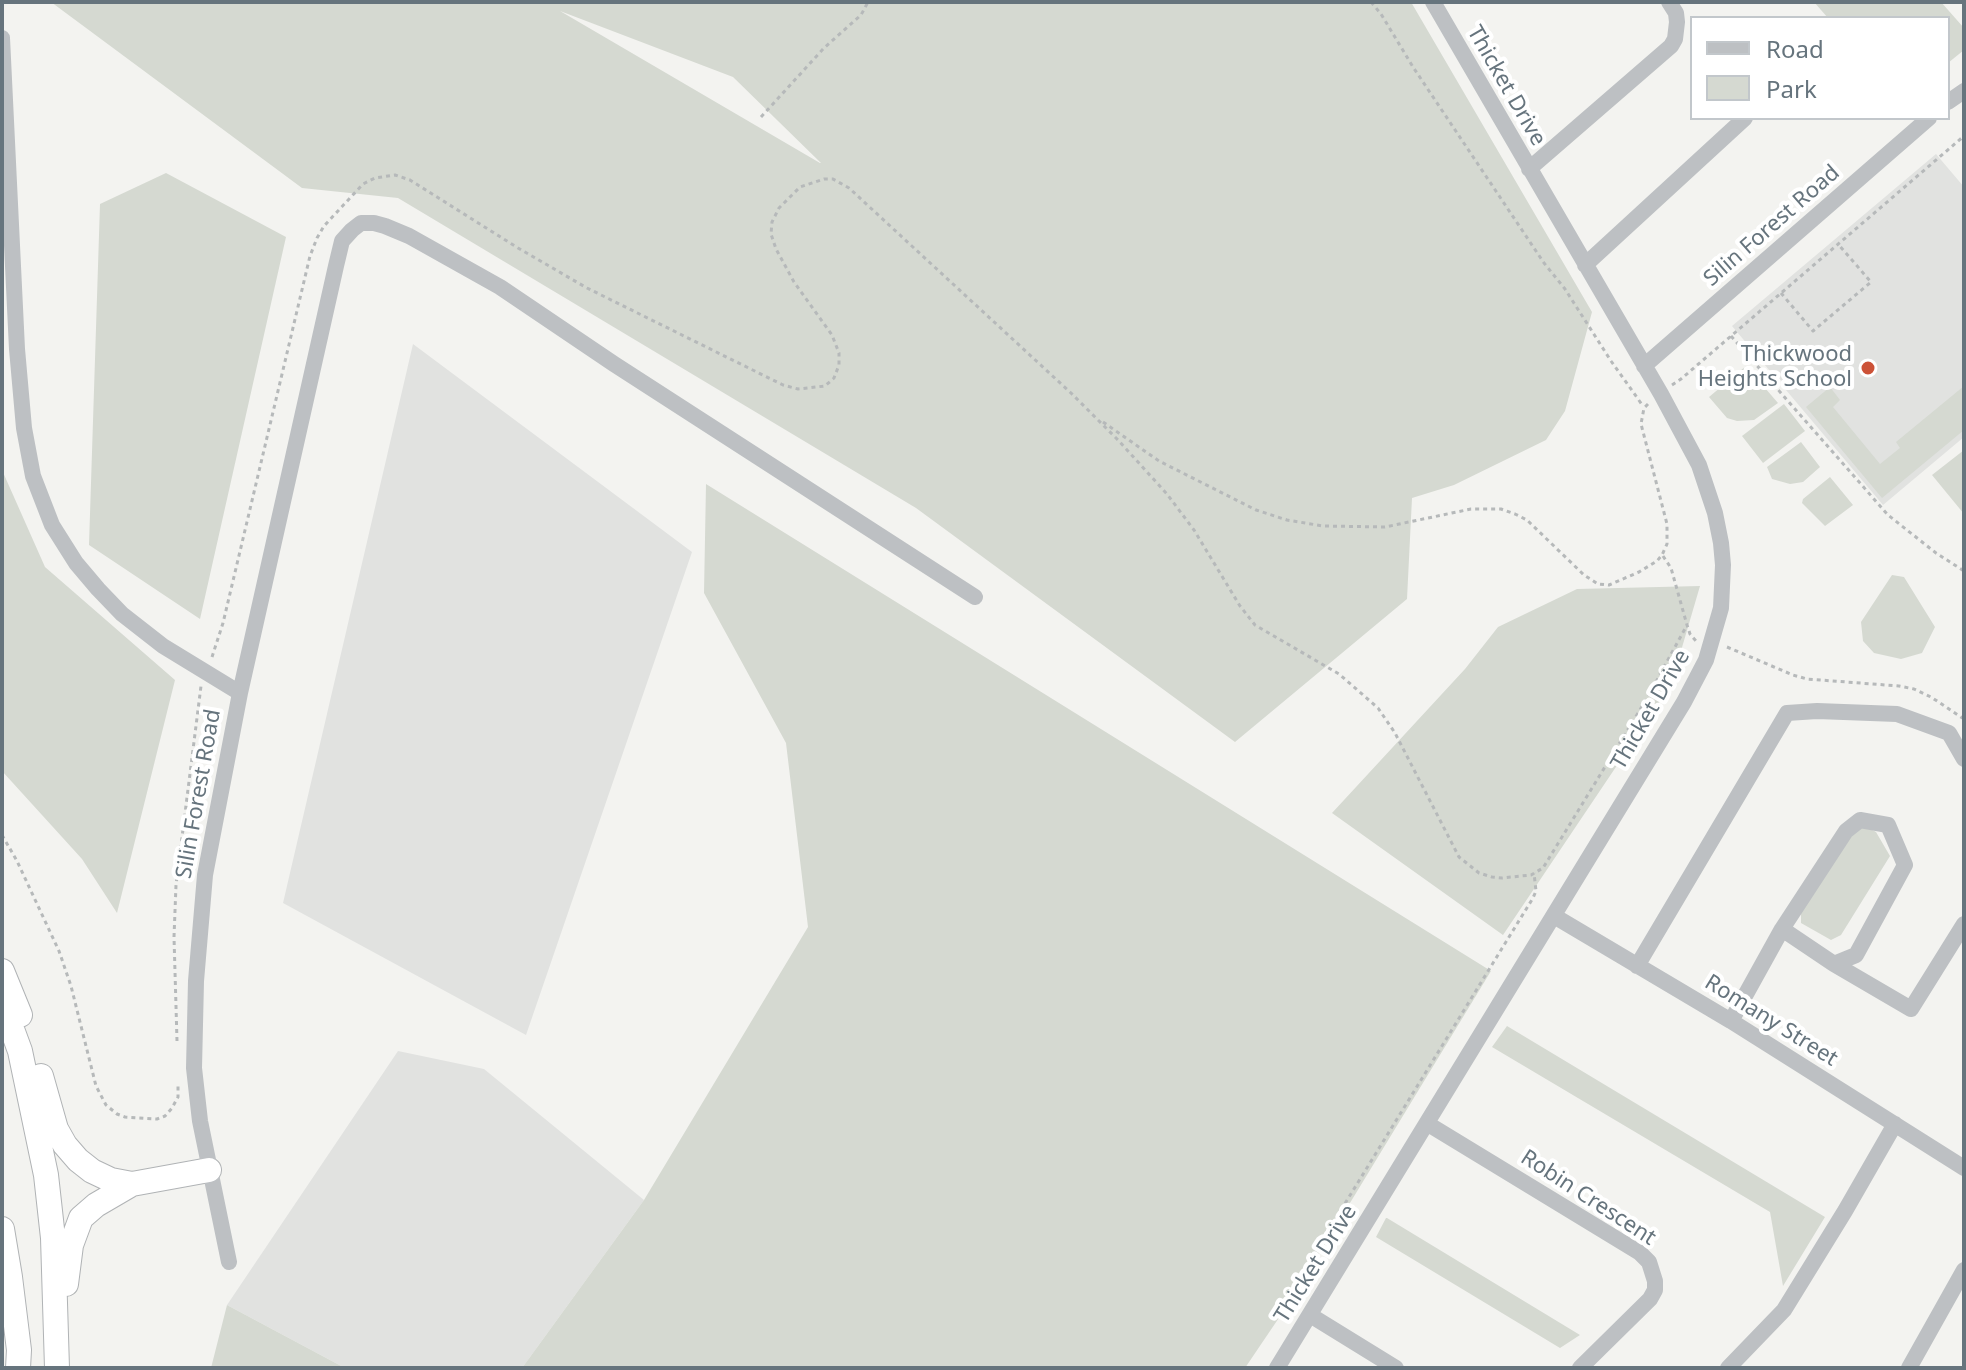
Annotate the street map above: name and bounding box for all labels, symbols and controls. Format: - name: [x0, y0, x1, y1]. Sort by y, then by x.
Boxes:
- legend: [1690, 16, 1950, 120]
- street label: Thicket Drive: [1461, 21, 1551, 151]
- text: Road: [1766, 32, 1824, 65]
- text: Park: [1766, 72, 1817, 105]
- street label: Silin Forest Road: [1699, 160, 1845, 292]
- place label: Thickwood Heights School: [1698, 342, 1852, 394]
- marker: Thickwood Heights School: [1859, 359, 1877, 377]
- street label: Thicket Drive: [1606, 645, 1696, 775]
- street label: Silin Forest Road: [171, 707, 227, 881]
- street label: Romany Street: [1700, 970, 1842, 1072]
- street label: Robin Crescent: [1516, 1145, 1660, 1251]
- street label: Thicket Drive: [1269, 1200, 1363, 1328]

